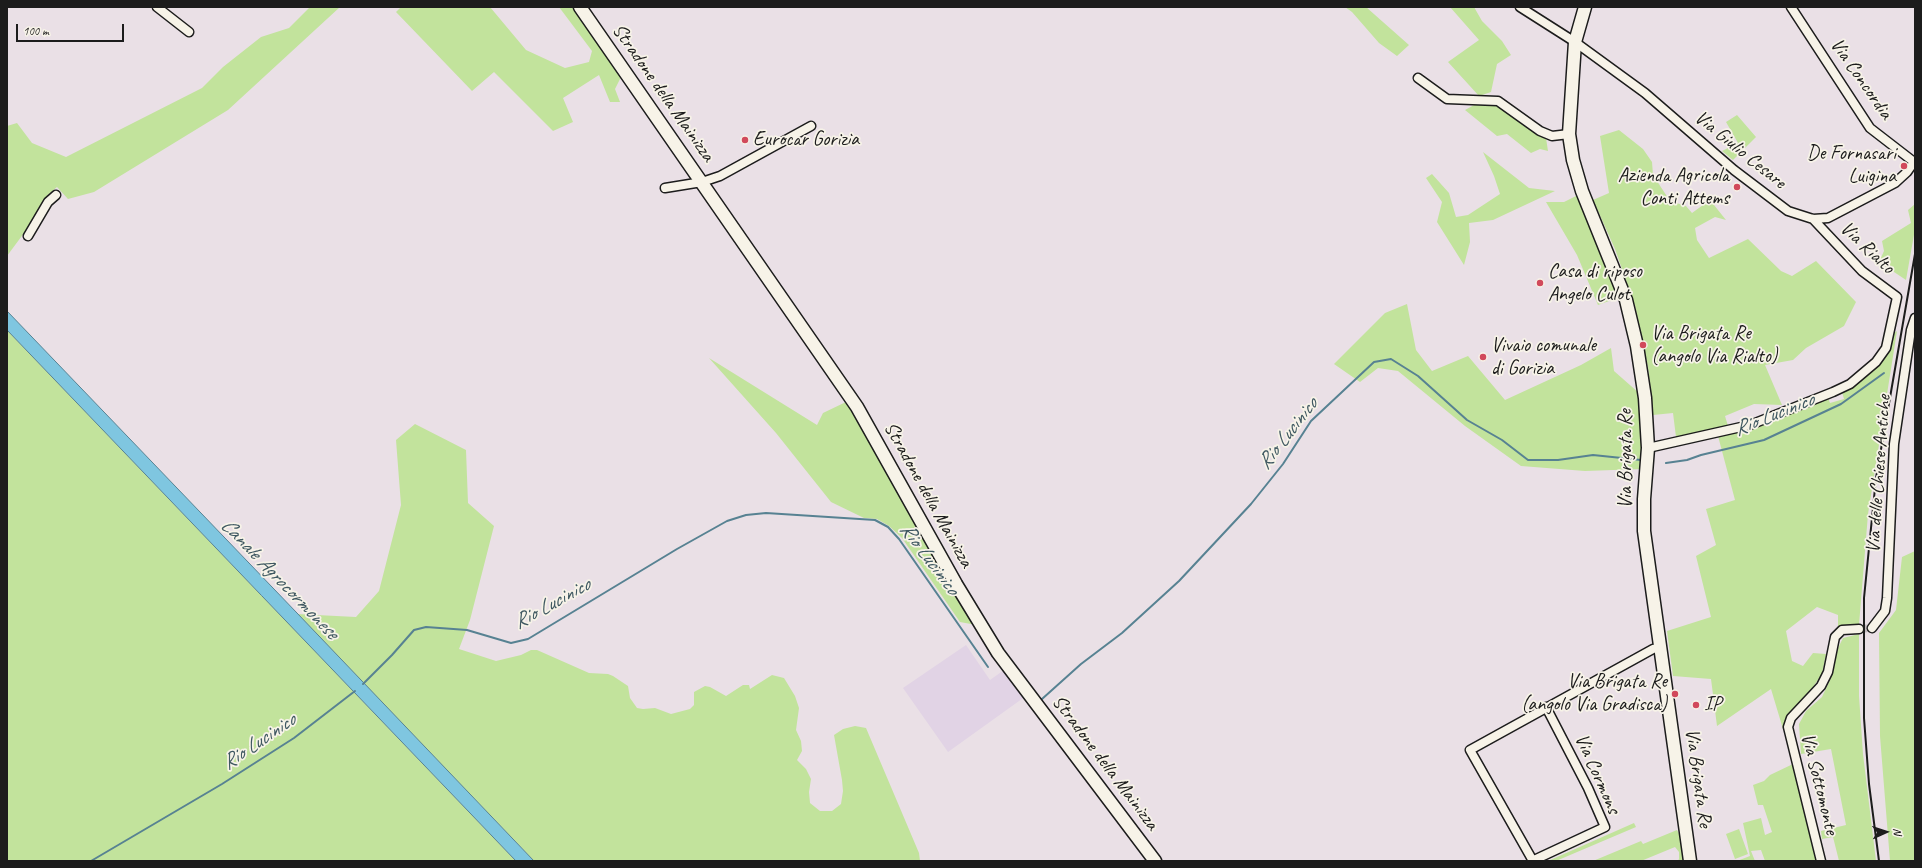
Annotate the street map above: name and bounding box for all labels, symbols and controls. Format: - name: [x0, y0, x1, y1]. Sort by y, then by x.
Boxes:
- scale bar: [18, 16, 126, 42]
- street label: Stradone della Mainizza: [606, 19, 720, 167]
- text: 100 m: [23, 23, 49, 39]
- street label: Via Concordia: [1824, 34, 1898, 124]
- street label: Via Giulio Cesare: [1689, 106, 1791, 194]
- place label: Eurocar Gorizia: [753, 128, 859, 152]
- marker: Eurocar Gorizia: [740, 135, 750, 145]
- place label: De Fornasari Luigina: [1807, 142, 1896, 189]
- marker: De Fornasari Luigina: [1899, 161, 1909, 171]
- place label: Azienda Agricola Conti Attems: [1618, 164, 1729, 211]
- marker: Azienda Agricola Conti Attems: [1732, 182, 1742, 192]
- street label: Via Rialto: [1835, 217, 1899, 279]
- place label: Casa di riposo Angelo Culot: [1548, 260, 1642, 307]
- marker: Casa di riposo Angelo Culot: [1535, 278, 1545, 288]
- place label: Via Brigata Re (angolo Via Rialto): [1651, 322, 1777, 369]
- place label: Vivaio comunale di Gorizia: [1491, 334, 1596, 381]
- marker: Via Brigata Re (angolo Via Rialto): [1638, 340, 1648, 350]
- marker: Vivaio comunale di Gorizia: [1478, 352, 1488, 362]
- water label: Rio Lucinico: [1731, 388, 1817, 442]
- water label: Rio Lucinico: [1252, 393, 1324, 475]
- street label: Via delle Chiese Antiche: [1862, 394, 1896, 554]
- street label: Via Brigata Re: [1614, 409, 1638, 509]
- street label: Stradone della Mainizza: [878, 418, 978, 572]
- water label: Canale Agrocormonese: [215, 513, 343, 645]
- water label: Rio Lucinico: [894, 518, 964, 600]
- water label: Rio Lucinico: [509, 573, 595, 635]
- place label: Via Brigata Re (angolo Via Gradisca): [1521, 670, 1667, 717]
- marker: Via Brigata Re (angolo Via Gradisca): [1670, 689, 1680, 699]
- street label: Stradone della Mainizza: [1046, 691, 1164, 835]
- place label: IP: [1704, 693, 1721, 717]
- marker: IP: [1691, 700, 1701, 710]
- water label: Rio Lucinico: [217, 708, 301, 776]
- street label: Via Brigata Re: [1679, 727, 1717, 829]
- street label: Via Cormons: [1569, 730, 1625, 818]
- street label: Via Sottomonte: [1795, 731, 1843, 837]
- north arrow: [1866, 812, 1906, 852]
- text: N: [1891, 828, 1905, 835]

